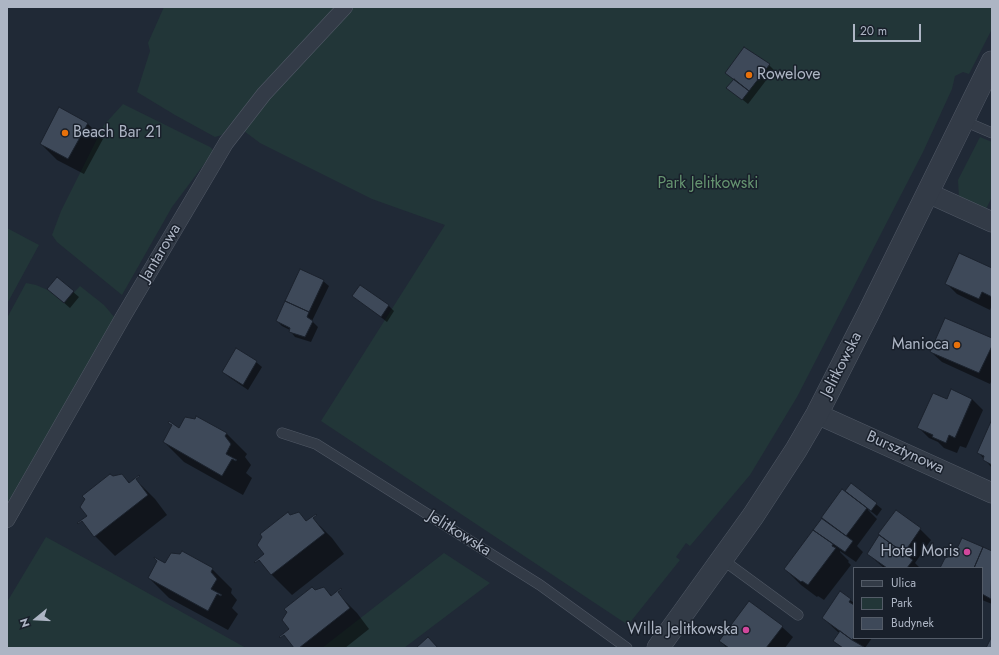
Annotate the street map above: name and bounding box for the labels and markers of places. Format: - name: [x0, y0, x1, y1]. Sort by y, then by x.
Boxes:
- place label: Rowelove: [757, 65, 821, 85]
- marker: Rowelove: [744, 70, 754, 80]
- place label: Beach Bar 21: [73, 123, 162, 143]
- marker: Beach Bar 21: [60, 128, 70, 138]
- place label: Manioca: [892, 335, 949, 355]
- marker: Manioca: [952, 340, 962, 350]
- place label: Hotel Moris: [880, 542, 959, 562]
- marker: Hotel Moris: [962, 547, 972, 557]
- place label: Willa Jelitkowska: [627, 620, 738, 640]
- marker: Willa Jelitkowska: [741, 625, 751, 635]

